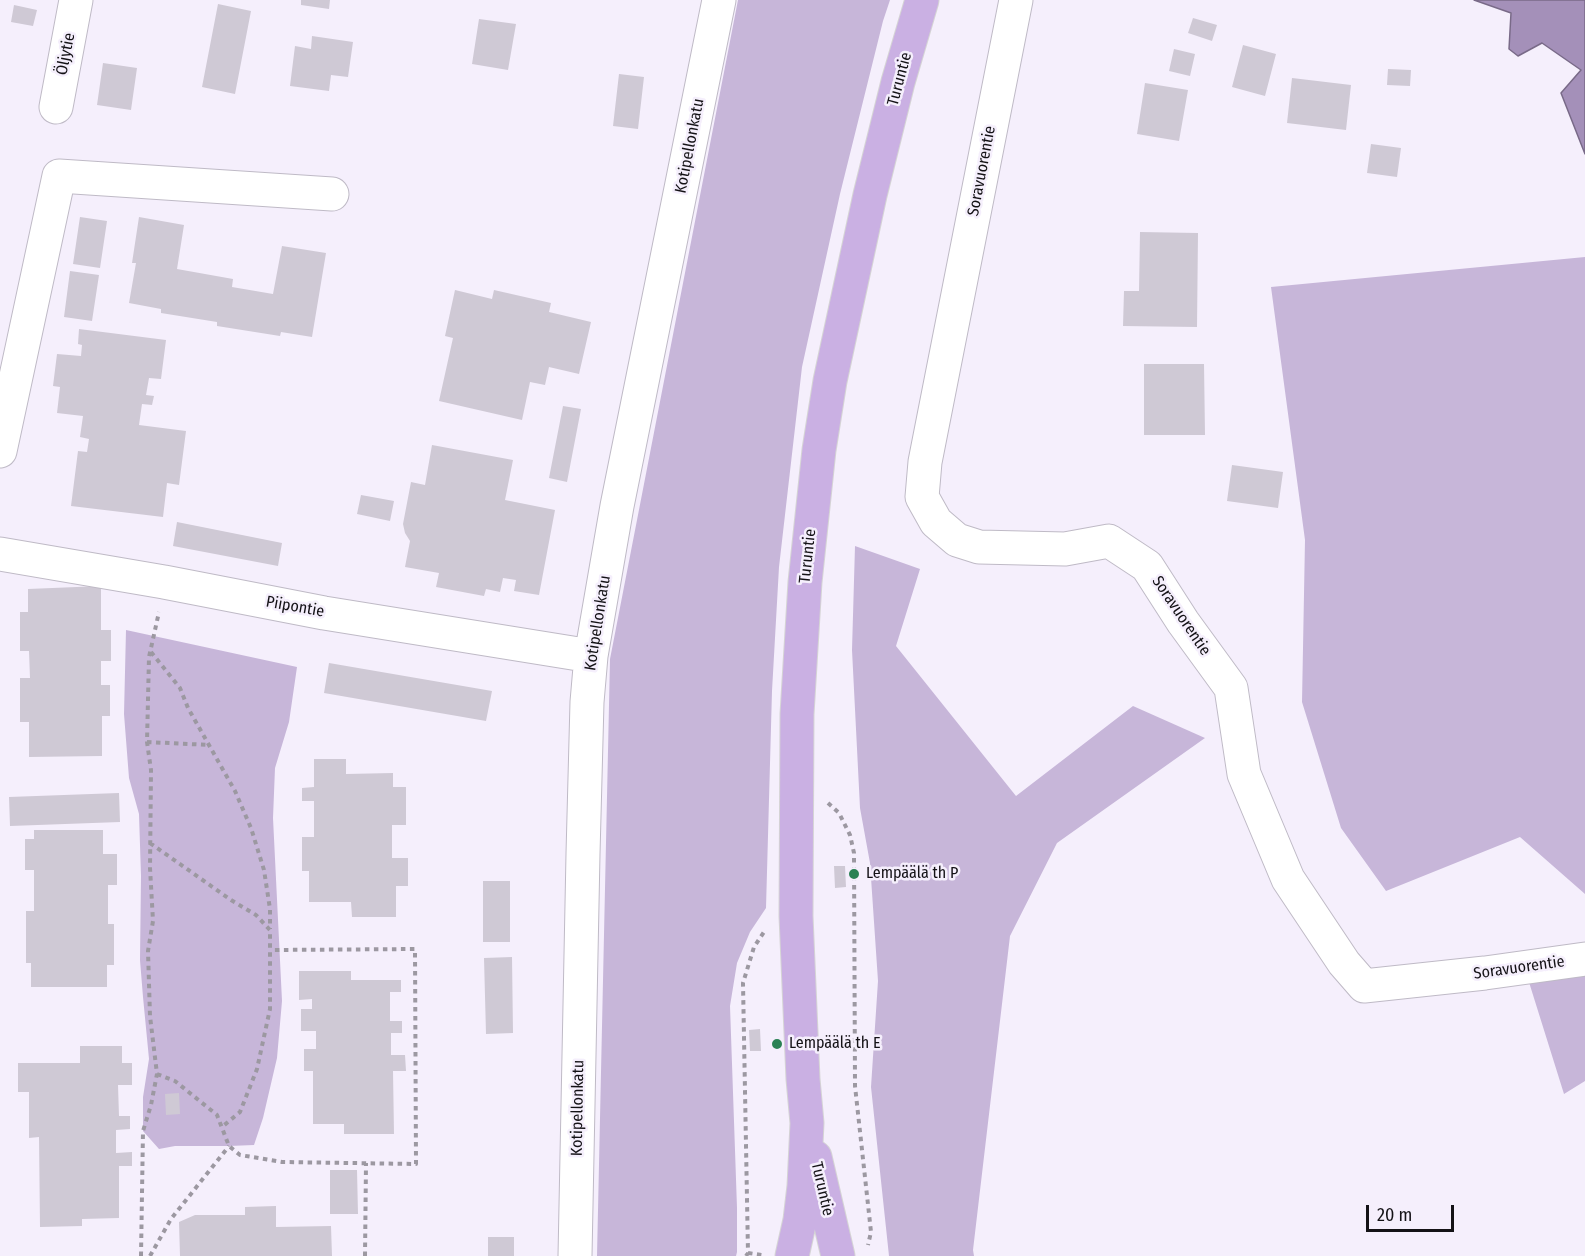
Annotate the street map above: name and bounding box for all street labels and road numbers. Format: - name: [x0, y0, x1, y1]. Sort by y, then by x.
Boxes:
- street label: Öljytie: [53, 31, 79, 77]
- street label: Turuntie: [884, 50, 916, 108]
- street label: Kotipellonkatu: [671, 97, 709, 195]
- street label: Soravuorentie: [964, 124, 1000, 218]
- street label: Turuntie: [796, 528, 820, 584]
- street label: Soravuorentie: [1147, 573, 1215, 659]
- street label: Kotipellonkatu: [581, 574, 615, 672]
- street label: Piipontie: [264, 592, 326, 622]
- street label: Soravuorentie: [1472, 952, 1566, 984]
- street label: Kotipellonkatu: [568, 1060, 588, 1156]
- street label: Turuntie: [806, 1160, 838, 1218]

